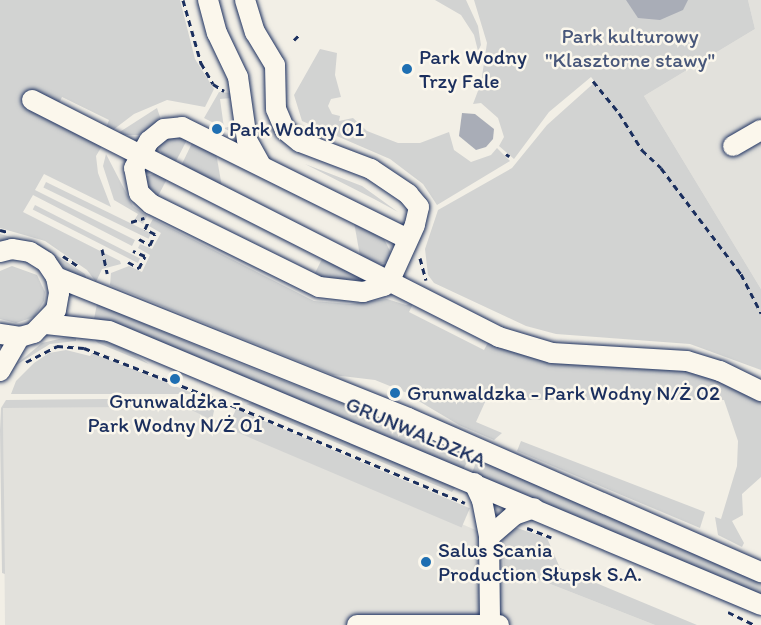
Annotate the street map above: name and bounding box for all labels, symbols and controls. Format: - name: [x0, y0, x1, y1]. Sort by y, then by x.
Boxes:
- park label: Park kulturowy "Klasztorne stawy": [545, 23, 715, 73]
- place label: Park Wodny Trzy Fale: [419, 44, 526, 94]
- marker: Park Wodny Trzy Fale: [400, 62, 414, 76]
- place label: Park Wodny 01: [229, 116, 363, 142]
- marker: Park Wodny 01: [210, 122, 224, 136]
- marker: Grunwaldzka - Park Wodny N/Ż 01: [168, 372, 182, 386]
- place label: Grunwaldzka - Park Wodny N/Ż 02: [407, 380, 719, 406]
- marker: Grunwaldzka - Park Wodny N/Ż 02: [388, 386, 402, 400]
- place label: Grunwaldzka - Park Wodny N/Ż 01: [88, 388, 262, 438]
- street label: GRUNWALDZKA: [342, 391, 490, 473]
- place label: Salus Scania Production Słupsk S.A.: [438, 537, 643, 587]
- marker: Salus Scania Production Słupsk S.A.: [419, 555, 433, 569]

